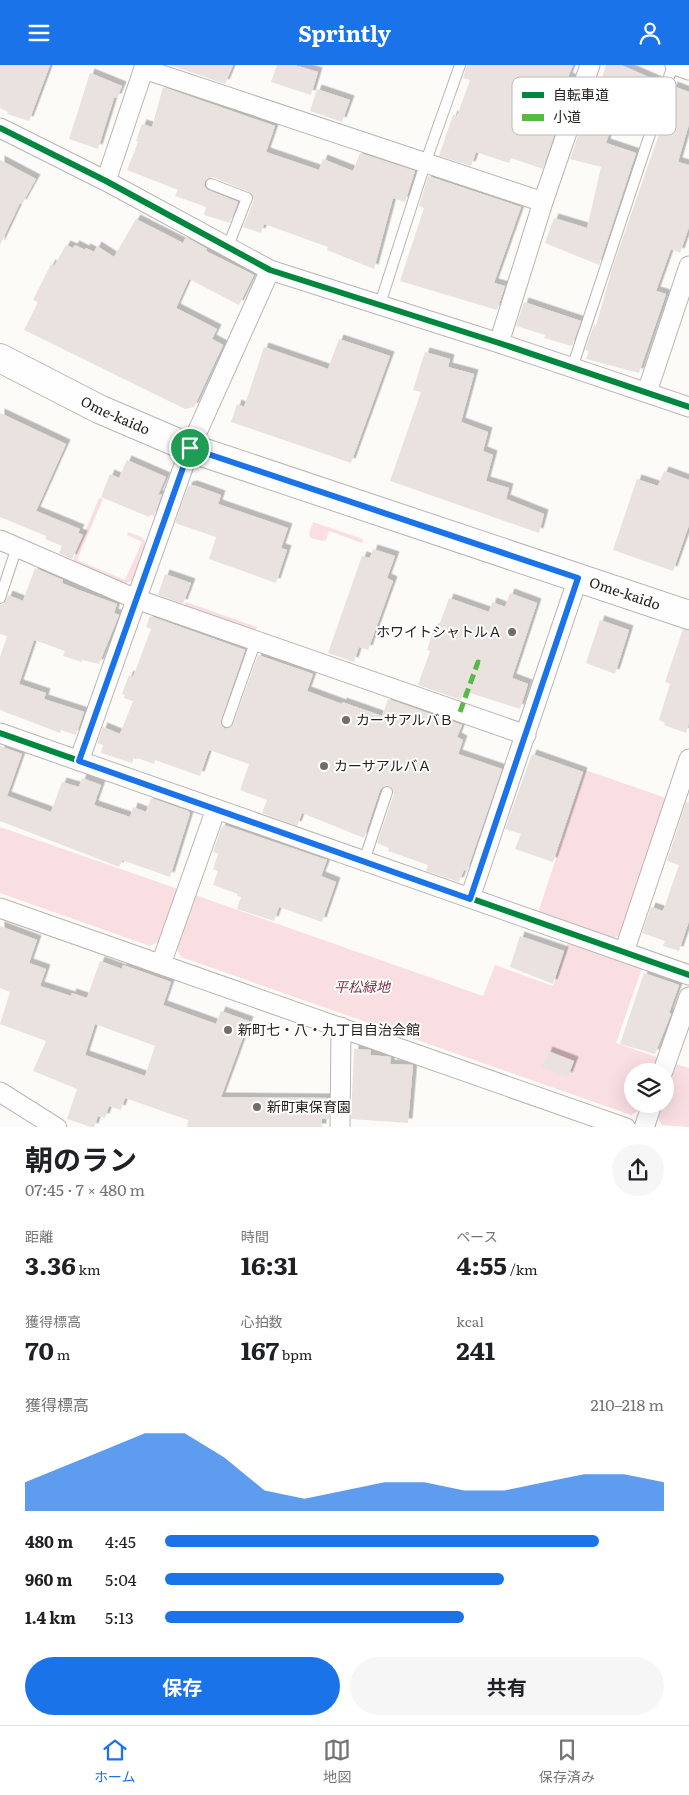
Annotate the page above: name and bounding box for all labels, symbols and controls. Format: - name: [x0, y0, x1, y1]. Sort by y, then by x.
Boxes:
- text: Sprintly: [298, 16, 391, 49]
- icon: menu: [25, 19, 53, 47]
- icon: person: [636, 19, 664, 47]
- legend: [512, 77, 676, 135]
- text: 自転車道: [553, 84, 609, 104]
- text: 小道: [553, 106, 581, 126]
- street label: Ome-kaido: [78, 390, 153, 439]
- pin: [169, 427, 211, 469]
- icon: arrive: [176, 434, 204, 462]
- street label: Ome-kaido: [587, 571, 663, 614]
- place label: ホワイトシャトルＡ: [376, 621, 502, 641]
- marker: ホワイトシャトルＡ: [506, 626, 518, 638]
- place label: カーサアルバＢ: [356, 709, 454, 729]
- marker: カーサアルバＢ: [340, 714, 352, 726]
- place label: カーサアルバＡ: [334, 755, 432, 775]
- marker: カーサアルバＡ: [318, 760, 330, 772]
- park label: 平松緑地: [334, 976, 392, 996]
- place label: 新町七・八・九丁目自治会館: [238, 1019, 420, 1039]
- marker: 新町七・八・九丁目自治会館: [222, 1024, 234, 1036]
- map controls: [624, 1063, 674, 1113]
- button: layers: [624, 1063, 674, 1113]
- place label: 新町東保育園: [267, 1096, 351, 1116]
- marker: 新町東保育園: [251, 1101, 263, 1113]
- text: 朝のラン: [25, 1137, 137, 1179]
- button: share: [612, 1144, 664, 1196]
- text: 07:45 · 7 × 480 m: [25, 1177, 145, 1201]
- text: 距離: [25, 1226, 53, 1246]
- text: 時間: [241, 1226, 269, 1246]
- text: ペース: [456, 1226, 498, 1246]
- text: 3.36: [25, 1246, 76, 1283]
- text: 16:31: [241, 1246, 298, 1283]
- text: 4:55: [456, 1246, 507, 1283]
- text: km: [76, 1259, 101, 1279]
- text: /km: [507, 1259, 538, 1279]
- text: 獲得標高: [25, 1311, 81, 1331]
- text: 心拍数: [241, 1311, 283, 1331]
- text: kcal: [456, 1311, 484, 1331]
- text: 70: [25, 1331, 54, 1368]
- text: 167: [241, 1331, 279, 1368]
- text: 241: [456, 1331, 495, 1368]
- text: m: [54, 1344, 70, 1364]
- text: bpm: [279, 1344, 312, 1364]
- text: 獲得標高: [25, 1392, 89, 1416]
- text: 210–218 m: [591, 1392, 664, 1416]
- text: 480 m: [25, 1529, 73, 1553]
- text: 4:45: [105, 1529, 136, 1553]
- text: 960 m: [25, 1567, 73, 1591]
- text: 5:04: [105, 1567, 137, 1591]
- text: 1.4 km: [25, 1605, 76, 1629]
- text: 5:13: [105, 1605, 134, 1629]
- button: 保存: [25, 1657, 340, 1715]
- button: 共有: [350, 1657, 664, 1715]
- tab: ホーム: [94, 1736, 135, 1786]
- tab: 地図: [323, 1736, 351, 1786]
- tab: 保存済み: [539, 1736, 595, 1786]

